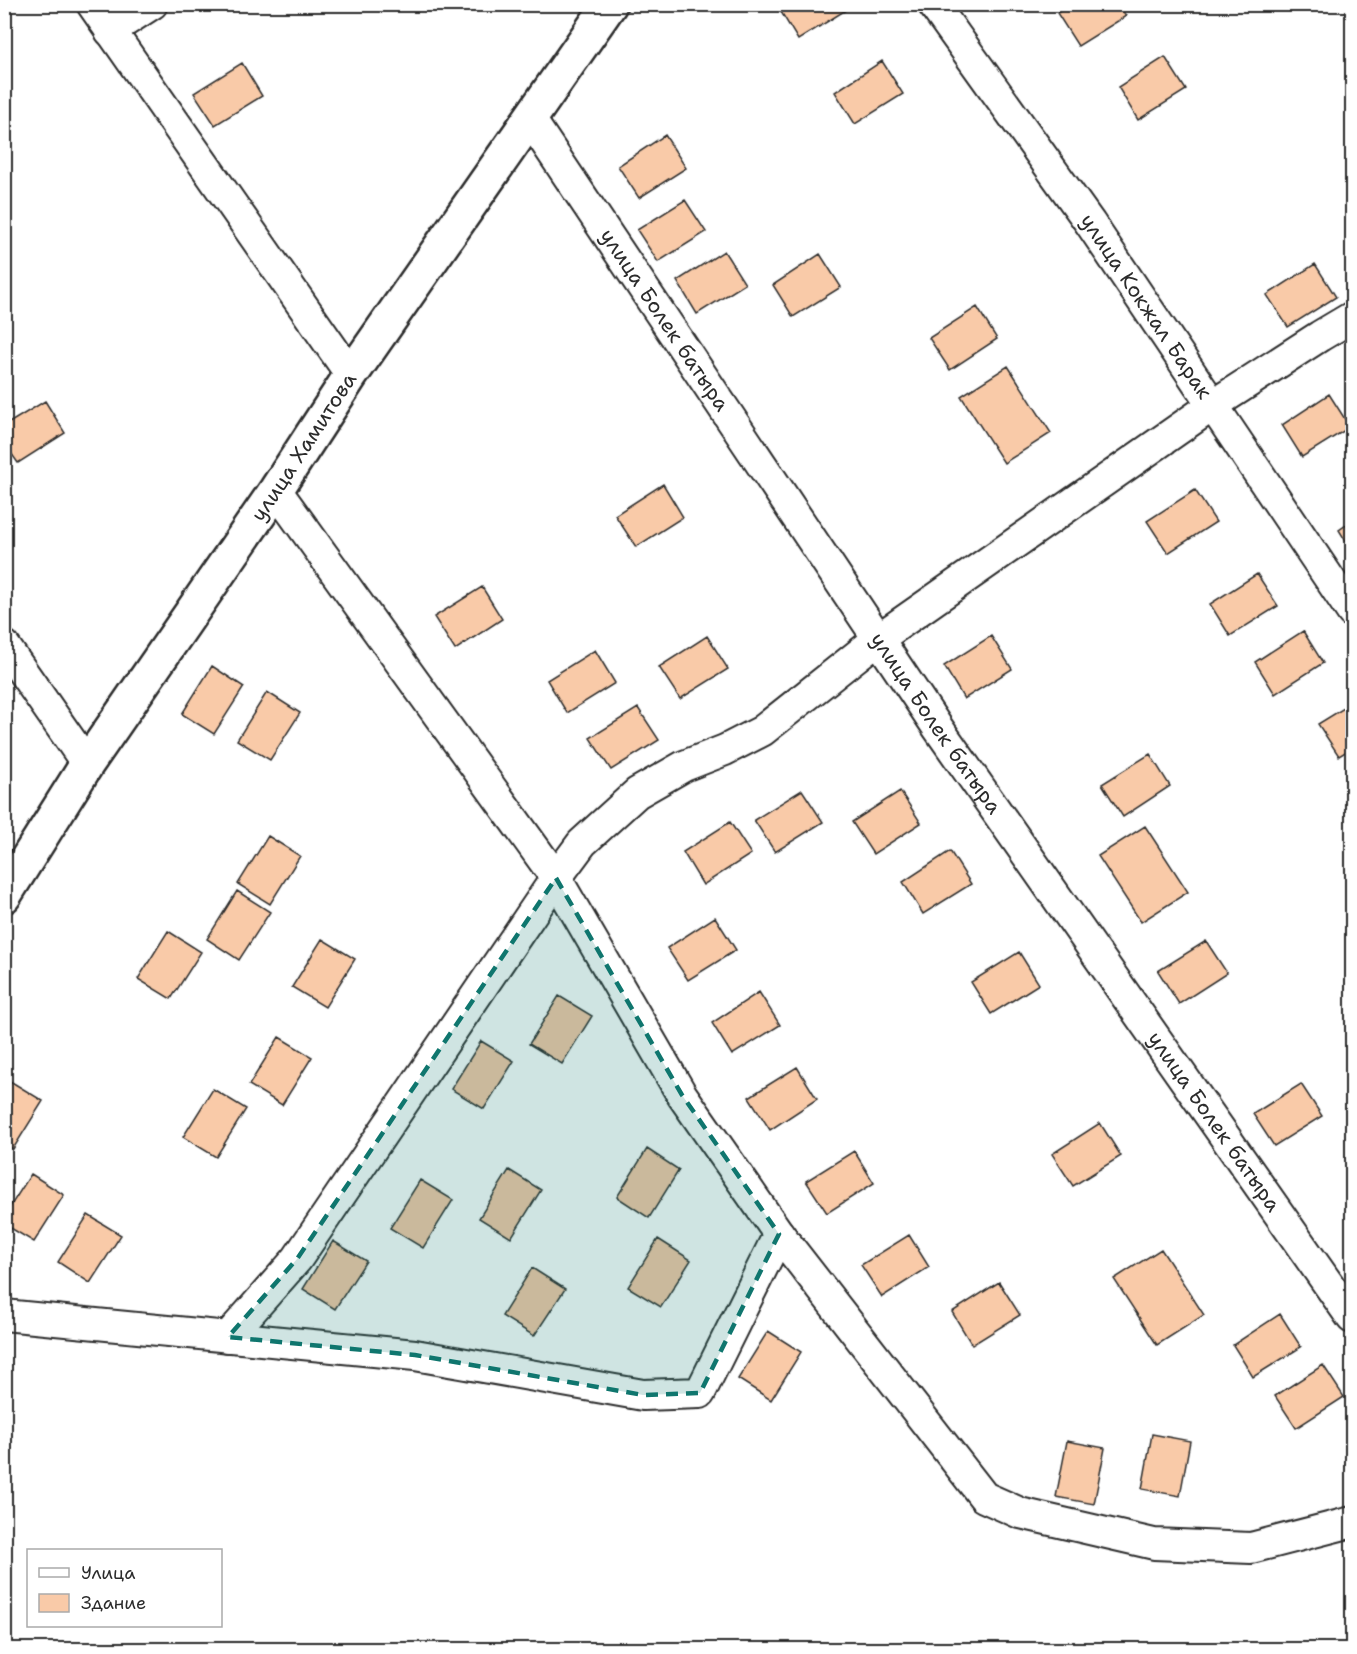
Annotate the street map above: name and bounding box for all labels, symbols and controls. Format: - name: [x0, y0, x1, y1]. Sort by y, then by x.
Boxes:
- street label: улица Кокжал Барак: [1074, 208, 1219, 404]
- street label: улица Болек батыра: [593, 223, 736, 417]
- street label: улица Хамитова: [244, 367, 363, 527]
- street label: улица Болек батыра: [864, 627, 1008, 820]
- street label: улица Болек батыра: [1141, 1026, 1287, 1217]
- legend: [27, 1549, 222, 1627]
- text: Улица: [81, 1561, 135, 1585]
- text: Здание: [81, 1591, 146, 1615]

